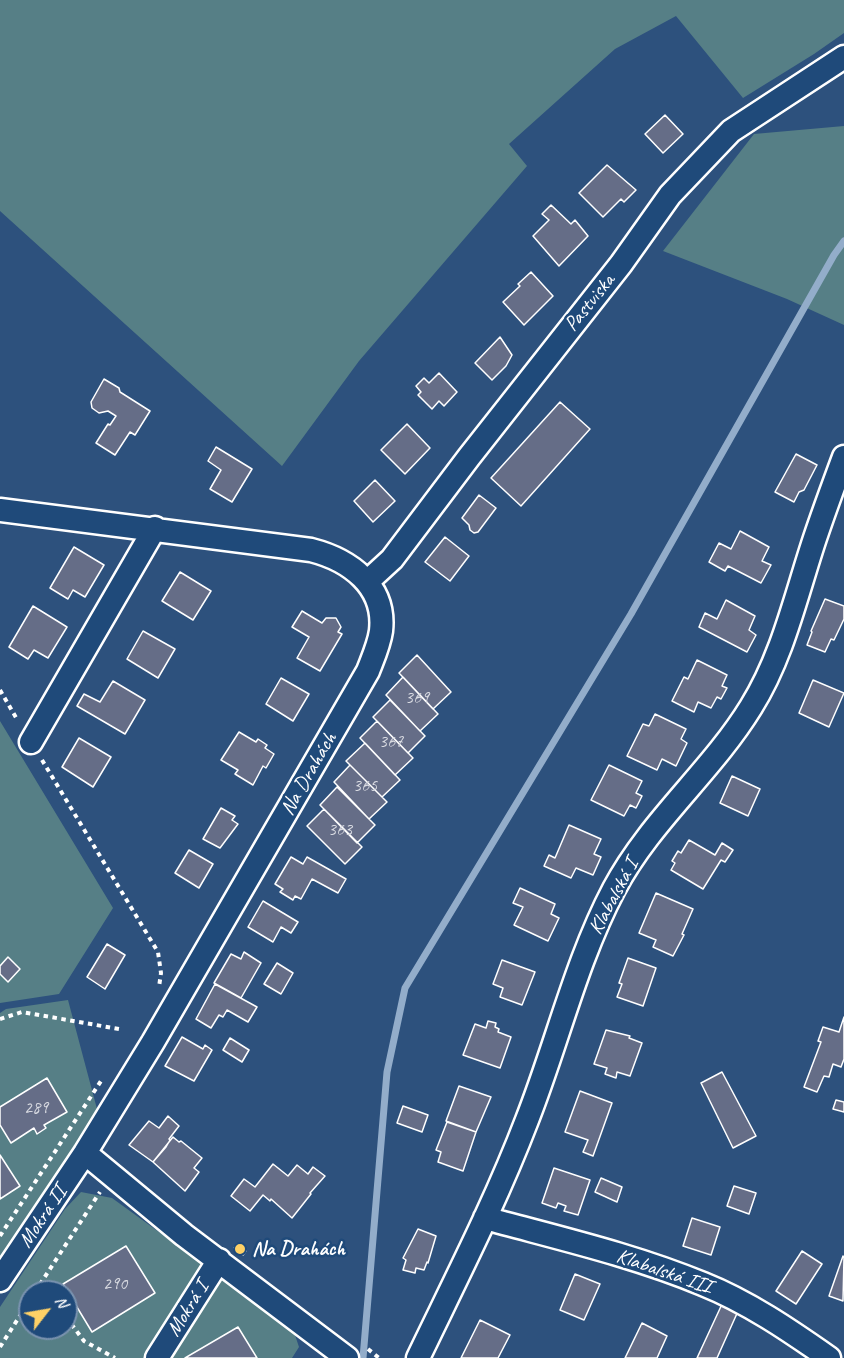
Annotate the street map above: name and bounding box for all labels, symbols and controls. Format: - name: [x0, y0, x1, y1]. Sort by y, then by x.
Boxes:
- street label: Pastviska: [559, 269, 621, 337]
- house number: 369: [405, 687, 429, 709]
- street label: Na Drahách: [275, 728, 343, 820]
- house number: 367: [379, 731, 403, 753]
- house number: 365: [353, 775, 377, 797]
- house number: 363: [328, 819, 352, 841]
- street label: Klabalská I: [584, 855, 644, 939]
- house number: 289: [24, 1097, 48, 1119]
- street label: Mokrá II: [13, 1181, 73, 1253]
- place label: Na Drahách: [252, 1236, 345, 1262]
- marker: Na Drahách: [233, 1242, 247, 1256]
- street label: Klabalská III: [613, 1244, 715, 1300]
- house number: 290: [103, 1273, 127, 1295]
- street label: Mokrá I: [161, 1277, 215, 1341]
- north arrow: [18, 1280, 78, 1340]
- text: N: [51, 1292, 73, 1311]

